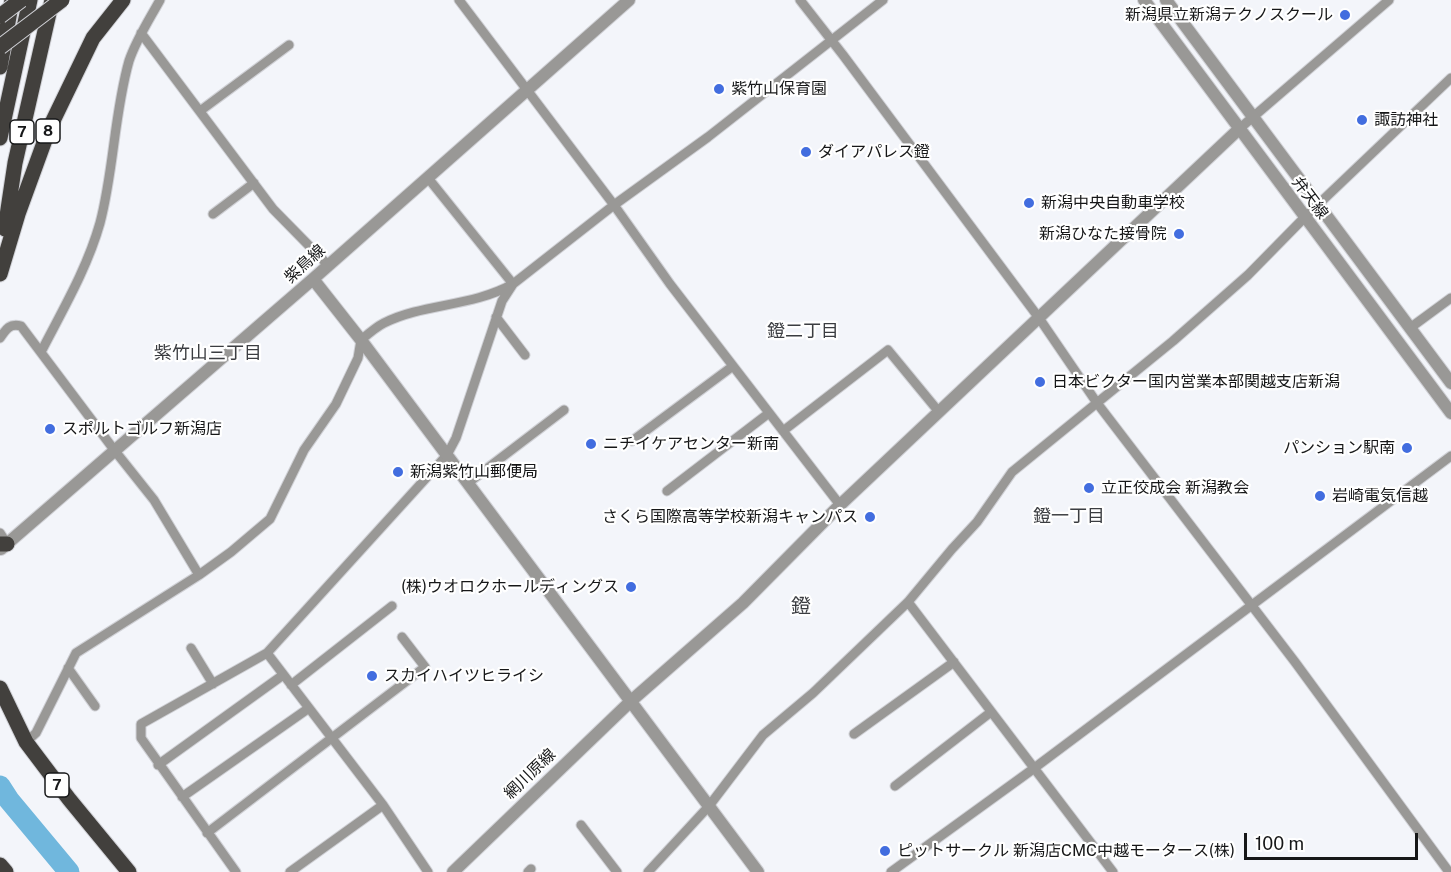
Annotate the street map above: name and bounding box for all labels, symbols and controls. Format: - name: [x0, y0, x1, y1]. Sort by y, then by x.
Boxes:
- place label: 新潟県立新潟テクノスクール: [1125, 5, 1333, 25]
- marker: 新潟県立新潟テクノスクール: [1338, 8, 1352, 22]
- place label: 紫竹山保育園: [731, 79, 827, 99]
- marker: 紫竹山保育園: [712, 82, 726, 96]
- place label: 諏訪神社: [1374, 110, 1438, 130]
- marker: 諏訪神社: [1355, 113, 1369, 127]
- road number: 8: [36, 119, 60, 143]
- road number: 7: [10, 120, 34, 144]
- place label: ダイアパレス鐙: [818, 142, 930, 162]
- marker: ダイアパレス鐙: [799, 145, 813, 159]
- street label: 弁天線: [1288, 173, 1332, 223]
- place label: 新潟中央自動車学校: [1041, 193, 1185, 213]
- marker: 新潟中央自動車学校: [1022, 196, 1036, 210]
- place label: 新潟ひなた接骨院: [1039, 224, 1167, 244]
- marker: 新潟ひなた接骨院: [1172, 227, 1186, 241]
- street label: 紫鳥線: [281, 241, 329, 287]
- district label: 鐙二丁目: [767, 320, 839, 342]
- district label: 紫竹山三丁目: [154, 342, 262, 364]
- place label: 日本ビクター国内営業本部関越支店新潟: [1052, 372, 1340, 392]
- marker: 日本ビクター国内営業本部関越支店新潟: [1033, 375, 1047, 389]
- place label: スポルトゴルフ新潟店: [62, 419, 222, 439]
- marker: スポルトゴルフ新潟店: [43, 422, 57, 436]
- place label: ニチイケアセンター新南: [603, 434, 779, 454]
- marker: ニチイケアセンター新南: [584, 437, 598, 451]
- place label: パンション駅南: [1283, 438, 1395, 458]
- marker: パンション駅南: [1400, 441, 1414, 455]
- place label: 新潟紫竹山郵便局: [410, 462, 538, 482]
- marker: 新潟紫竹山郵便局: [391, 465, 405, 479]
- place label: 立正佼成会 新潟教会: [1101, 478, 1249, 498]
- marker: 立正佼成会 新潟教会: [1082, 481, 1096, 495]
- place label: 岩崎電気信越: [1332, 486, 1428, 506]
- marker: 岩崎電気信越: [1313, 489, 1327, 503]
- district label: 鐙一丁目: [1033, 505, 1105, 527]
- place label: さくら国際高等学校新潟キャンパス: [602, 507, 858, 527]
- marker: さくら国際高等学校新潟キャンパス: [863, 510, 877, 524]
- place label: (株)ウオロクホールディングス: [401, 577, 619, 597]
- marker: (株)ウオロクホールディングス: [624, 580, 638, 594]
- district label: 鐙: [791, 595, 811, 619]
- place label: スカイハイツヒライシ: [384, 666, 544, 686]
- marker: スカイハイツヒライシ: [365, 669, 379, 683]
- street label: 網川原線: [500, 745, 560, 803]
- road number: 7: [45, 773, 69, 797]
- scale bar: [1247, 821, 1421, 859]
- text: 100 m: [1255, 833, 1304, 854]
- place label: ピットサークル 新潟店CMC中越モータース(株): [897, 841, 1235, 861]
- marker: ピットサークル 新潟店CMC中越モータース(株): [878, 844, 892, 858]

